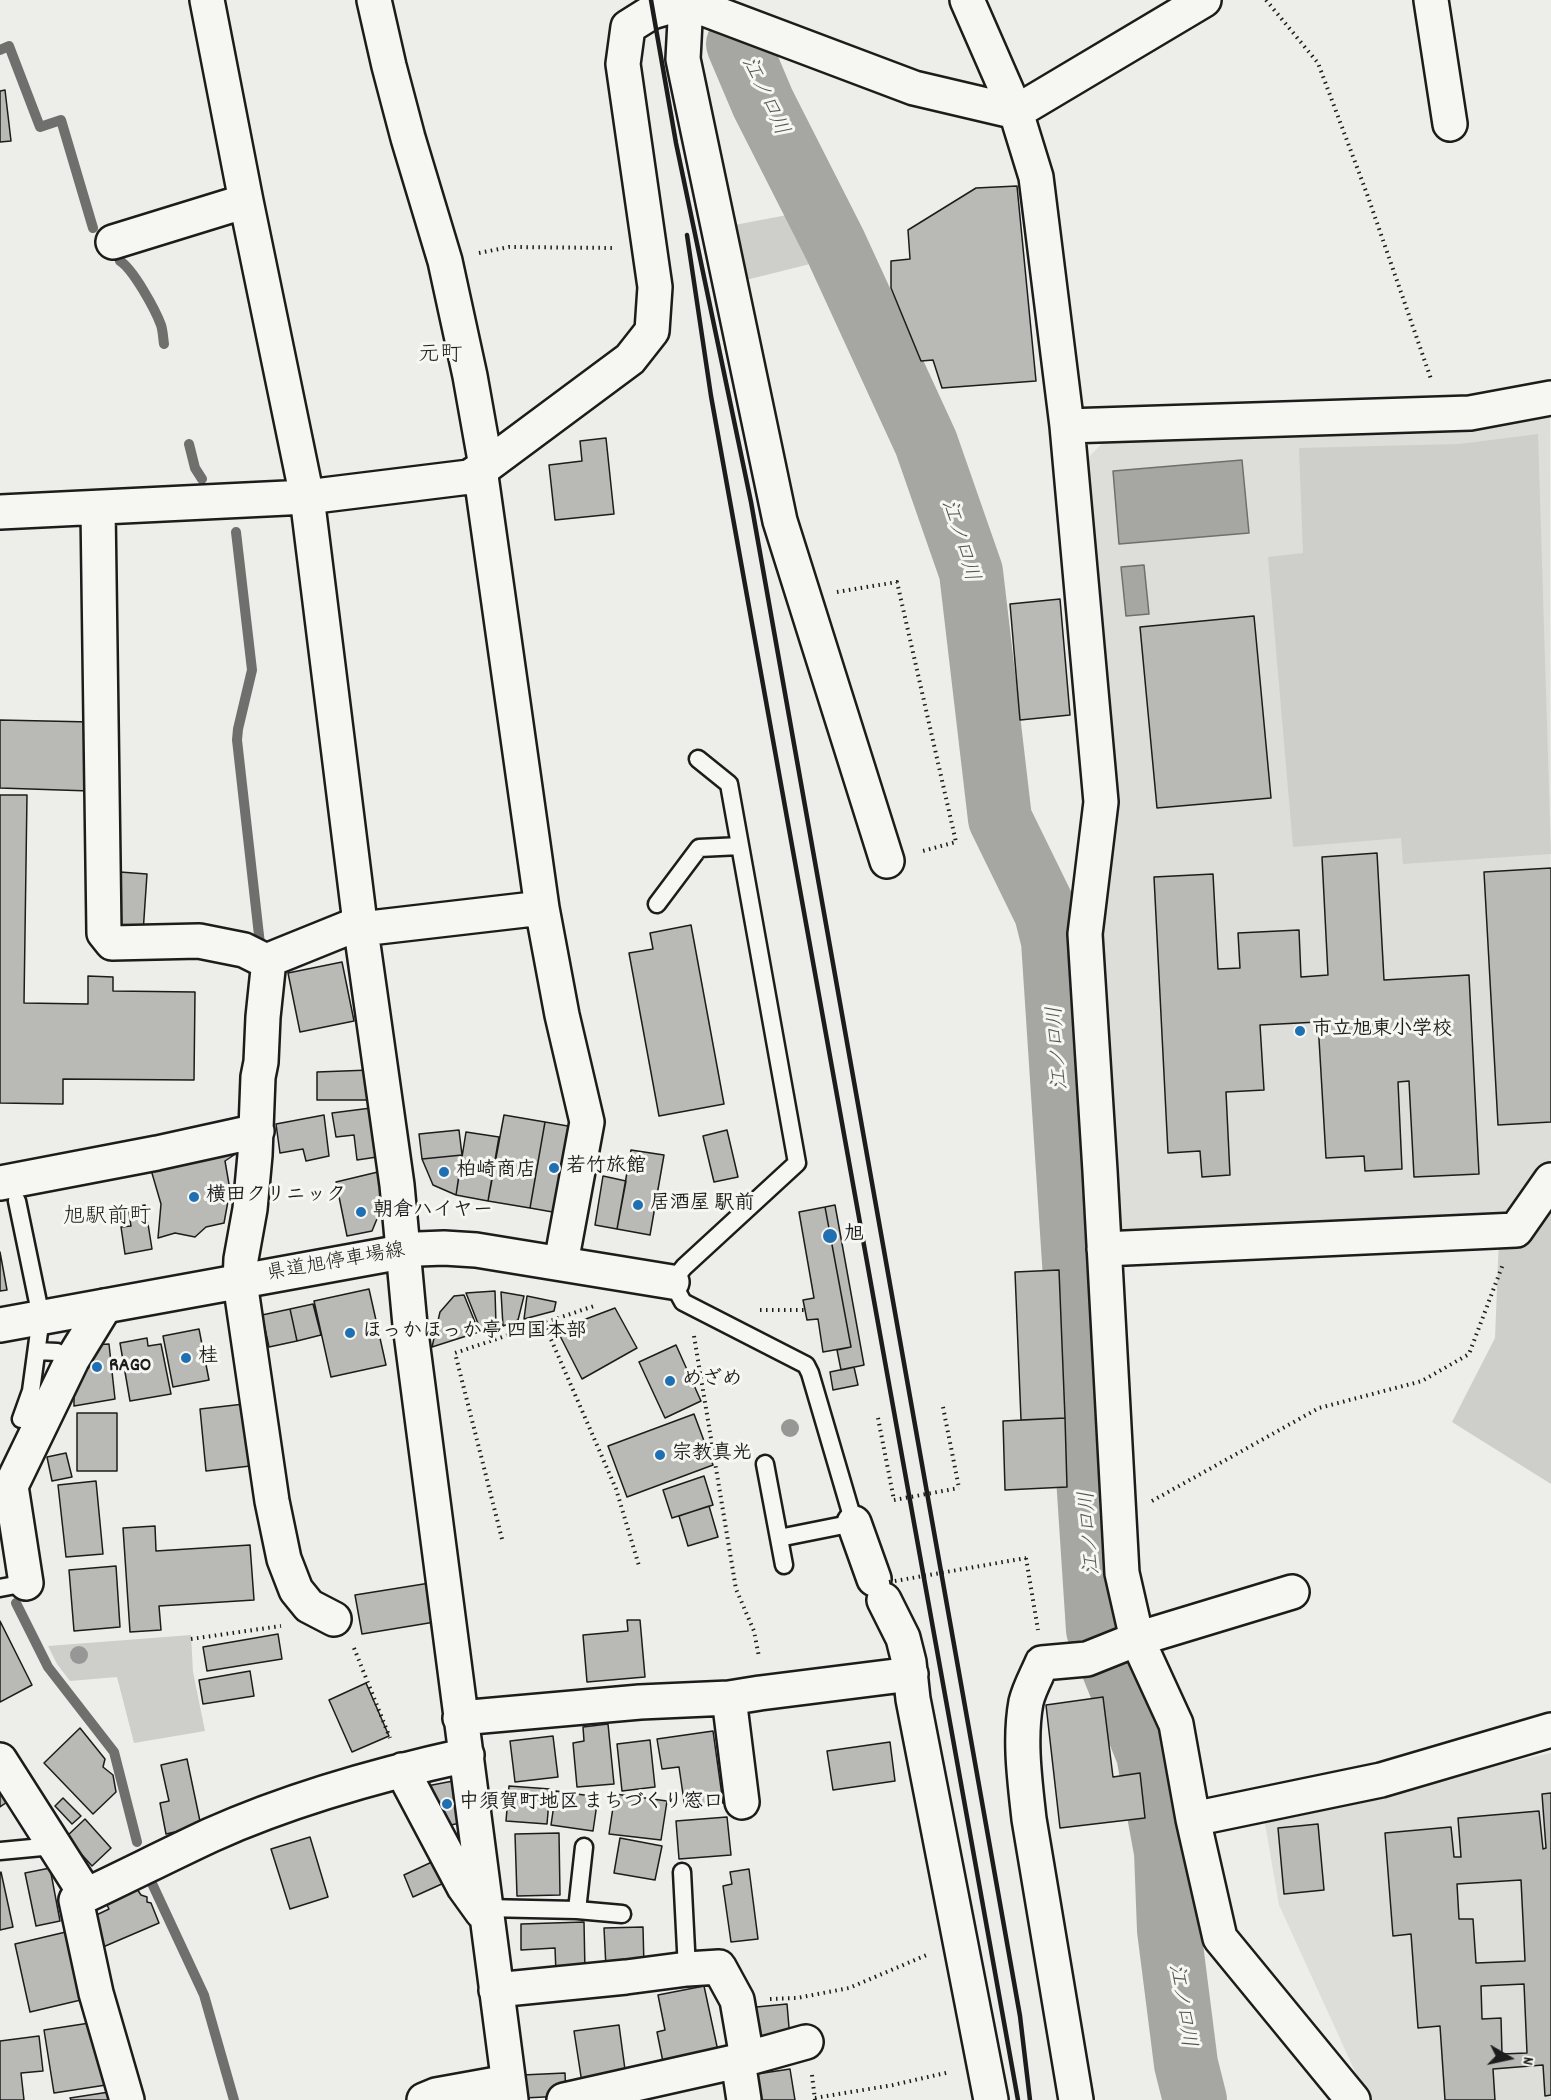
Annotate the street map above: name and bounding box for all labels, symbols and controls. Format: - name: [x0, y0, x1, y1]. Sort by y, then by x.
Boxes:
- water label: 江ノ口川: [734, 54, 792, 140]
- district label: 元町: [418, 344, 462, 370]
- water label: 江ノ口川: [934, 497, 982, 585]
- water label: 江ノ口川: [1045, 1005, 1075, 1091]
- place label: 市立旭東小学校: [1312, 1019, 1452, 1043]
- marker: 市立旭東小学校: [1293, 1024, 1307, 1038]
- place label: 若竹旅館: [566, 1156, 646, 1180]
- place label: 柏崎商店: [456, 1160, 536, 1184]
- marker: 若竹旅館: [547, 1161, 561, 1175]
- marker: 柏崎商店: [437, 1165, 451, 1179]
- place label: 横田クリニック: [206, 1185, 346, 1209]
- marker: 横田クリニック: [187, 1190, 201, 1204]
- place label: 居酒屋 駅前: [650, 1193, 755, 1217]
- marker: 居酒屋 駅前: [631, 1198, 645, 1212]
- place label: 朝倉ハイヤー: [373, 1200, 493, 1224]
- marker: 朝倉ハイヤー: [354, 1205, 368, 1219]
- district label: 旭駅前町: [63, 1206, 151, 1232]
- place label: 旭: [844, 1224, 864, 1248]
- marker: 旭: [821, 1227, 839, 1245]
- street label: 県道旭停車場線: [265, 1240, 407, 1288]
- place label: ほっかほっか亭 四国本部: [362, 1321, 587, 1345]
- marker: ほっかほっか亭 四国本部: [343, 1326, 357, 1340]
- place label: 桂: [198, 1346, 218, 1370]
- marker: 桂: [179, 1351, 193, 1365]
- place label: RAGO: [109, 1355, 151, 1379]
- marker: RAGO: [90, 1360, 104, 1374]
- place label: めざめ: [682, 1369, 742, 1393]
- marker: めざめ: [663, 1374, 677, 1388]
- place label: 宗教真光: [672, 1443, 752, 1467]
- marker: 宗教真光: [653, 1448, 667, 1462]
- water label: 江ノ口川: [1077, 1490, 1107, 1576]
- place label: 中須賀町地区 まちづくり窓口: [459, 1792, 724, 1816]
- marker: 中須賀町地区 まちづくり窓口: [440, 1797, 454, 1811]
- water label: 江ノ口川: [1161, 1963, 1199, 2049]
- north arrow: [1479, 2028, 1539, 2088]
- text: N: [1515, 2055, 1539, 2067]

